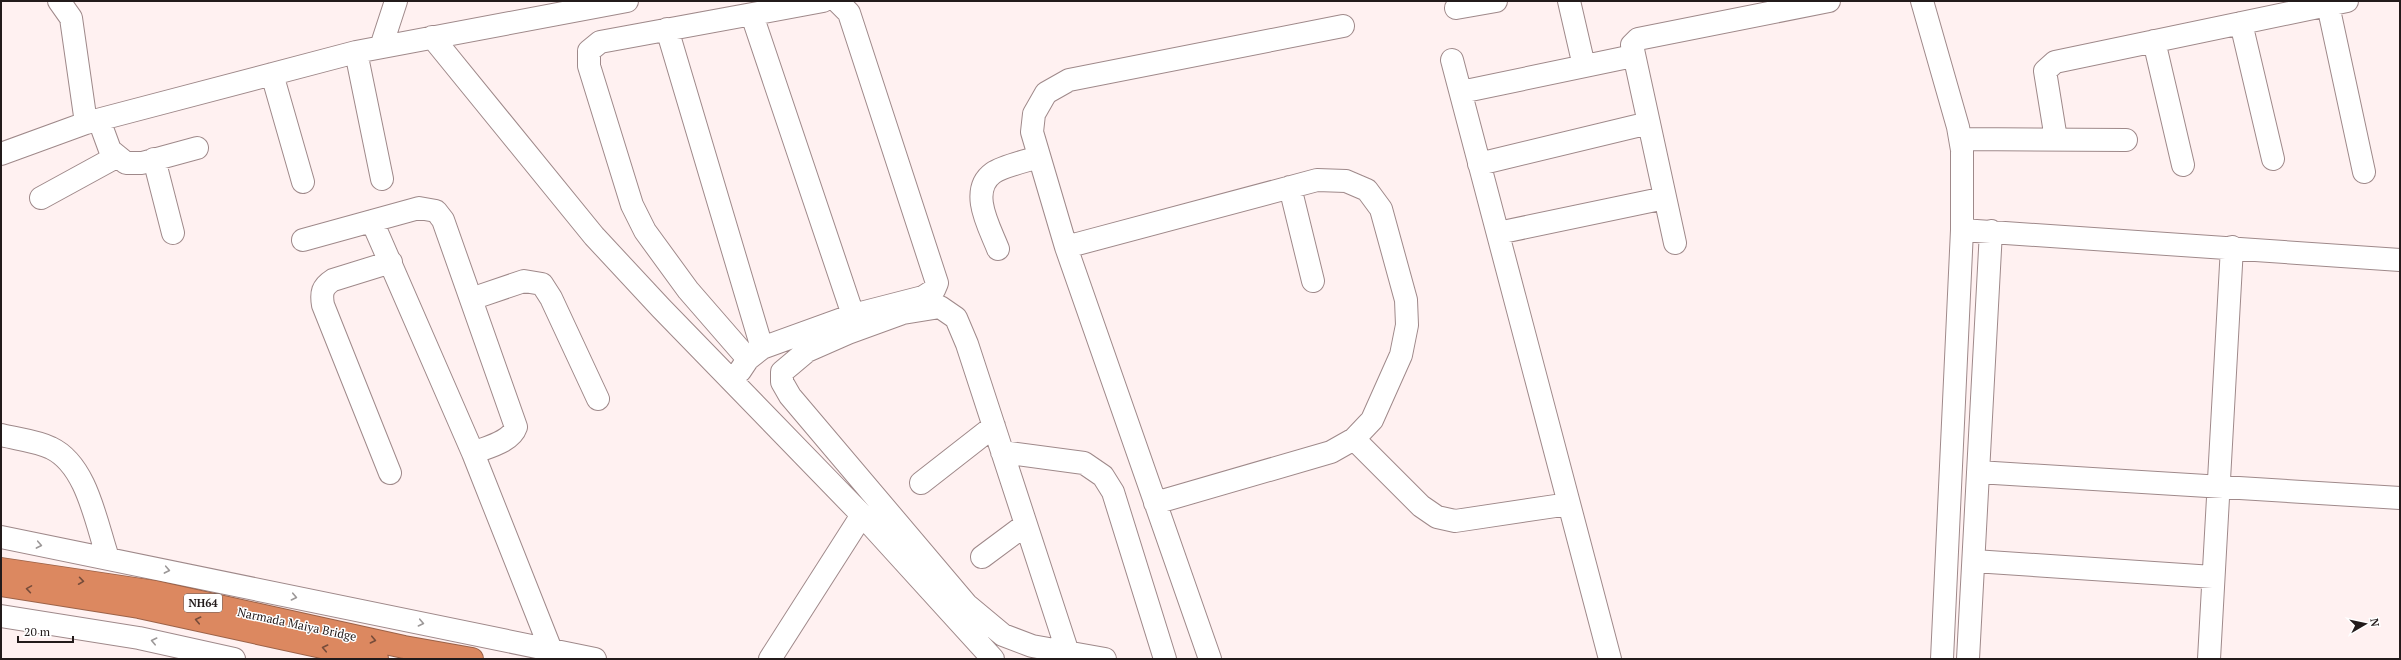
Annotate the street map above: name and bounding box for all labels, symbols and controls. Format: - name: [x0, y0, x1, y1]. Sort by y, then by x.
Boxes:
- one-way arrow: [36, 540, 42, 548]
- one-way arrow: [164, 566, 170, 574]
- one-way arrow: [78, 576, 84, 585]
- one-way arrow: [26, 586, 32, 594]
- one-way arrow: [291, 592, 297, 600]
- road number: NH64: [184, 594, 222, 612]
- street label: Narmada Maiya Bridge: [236, 604, 358, 644]
- north arrow: [2345, 604, 2385, 644]
- one-way arrow: [195, 616, 202, 624]
- text: N: [2367, 617, 2383, 628]
- scale bar: [18, 618, 73, 644]
- one-way arrow: [418, 619, 424, 627]
- text: 20 m: [24, 624, 51, 639]
- one-way arrow: [370, 636, 376, 644]
- one-way arrow: [151, 638, 158, 646]
- one-way arrow: [322, 644, 329, 652]

